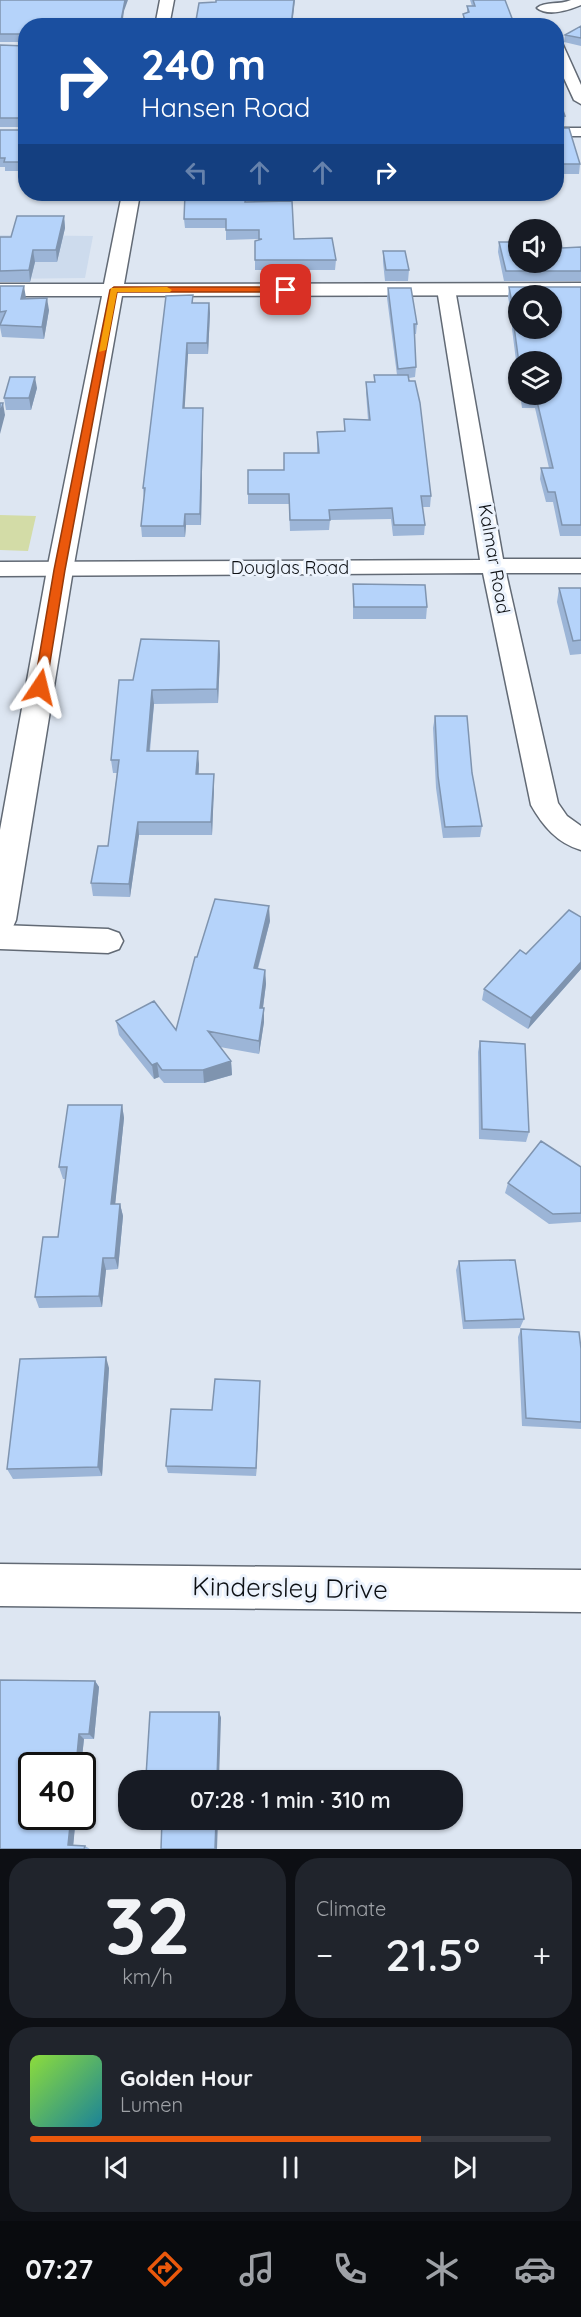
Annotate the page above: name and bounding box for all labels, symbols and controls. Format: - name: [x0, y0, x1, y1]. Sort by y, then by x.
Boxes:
- text: 240 m: [141, 38, 266, 91]
- icon: right: [42, 42, 120, 120]
- text: Hansen Road: [141, 90, 310, 124]
- icon: left: [180, 156, 213, 189]
- icon: ahead: [243, 156, 276, 189]
- icon: ahead: [306, 156, 339, 189]
- icon: right: [369, 156, 402, 189]
- map controls: [508, 219, 562, 405]
- button: sound: [508, 219, 562, 273]
- pin: [260, 264, 311, 315]
- icon: arrive: [269, 273, 302, 306]
- button: search: [508, 285, 562, 339]
- button: layers: [508, 351, 562, 405]
- street label: Kalmar Road: [474, 502, 515, 616]
- street label: Douglas Road: [231, 556, 349, 579]
- position arrow: [8, 655, 72, 719]
- street label: Kindersley Drive: [192, 1569, 388, 1606]
- speed limit sign: 40: [18, 1752, 96, 1830]
- text: 07:28 · 1 min · 310 m: [190, 1786, 391, 1814]
- text: 32: [104, 1876, 191, 1974]
- text: Climate: [316, 1896, 386, 1921]
- text: 21.5°: [385, 1926, 480, 1982]
- text: −: [316, 1934, 333, 1975]
- text: +: [532, 1934, 551, 1975]
- text: km/h: [122, 1964, 173, 1989]
- text: Golden Hour: [120, 2064, 253, 2092]
- text: Lumen: [120, 2092, 183, 2117]
- icon: previous: [100, 2151, 133, 2184]
- icon: pause: [274, 2151, 307, 2184]
- icon: next: [448, 2151, 481, 2184]
- icon: directions: [144, 2248, 186, 2290]
- icon: music: [236, 2248, 278, 2290]
- icon: phone: [329, 2248, 371, 2290]
- icon: climate: [421, 2248, 463, 2290]
- icon: car: [514, 2248, 556, 2290]
- text: 07:27: [25, 2252, 93, 2286]

